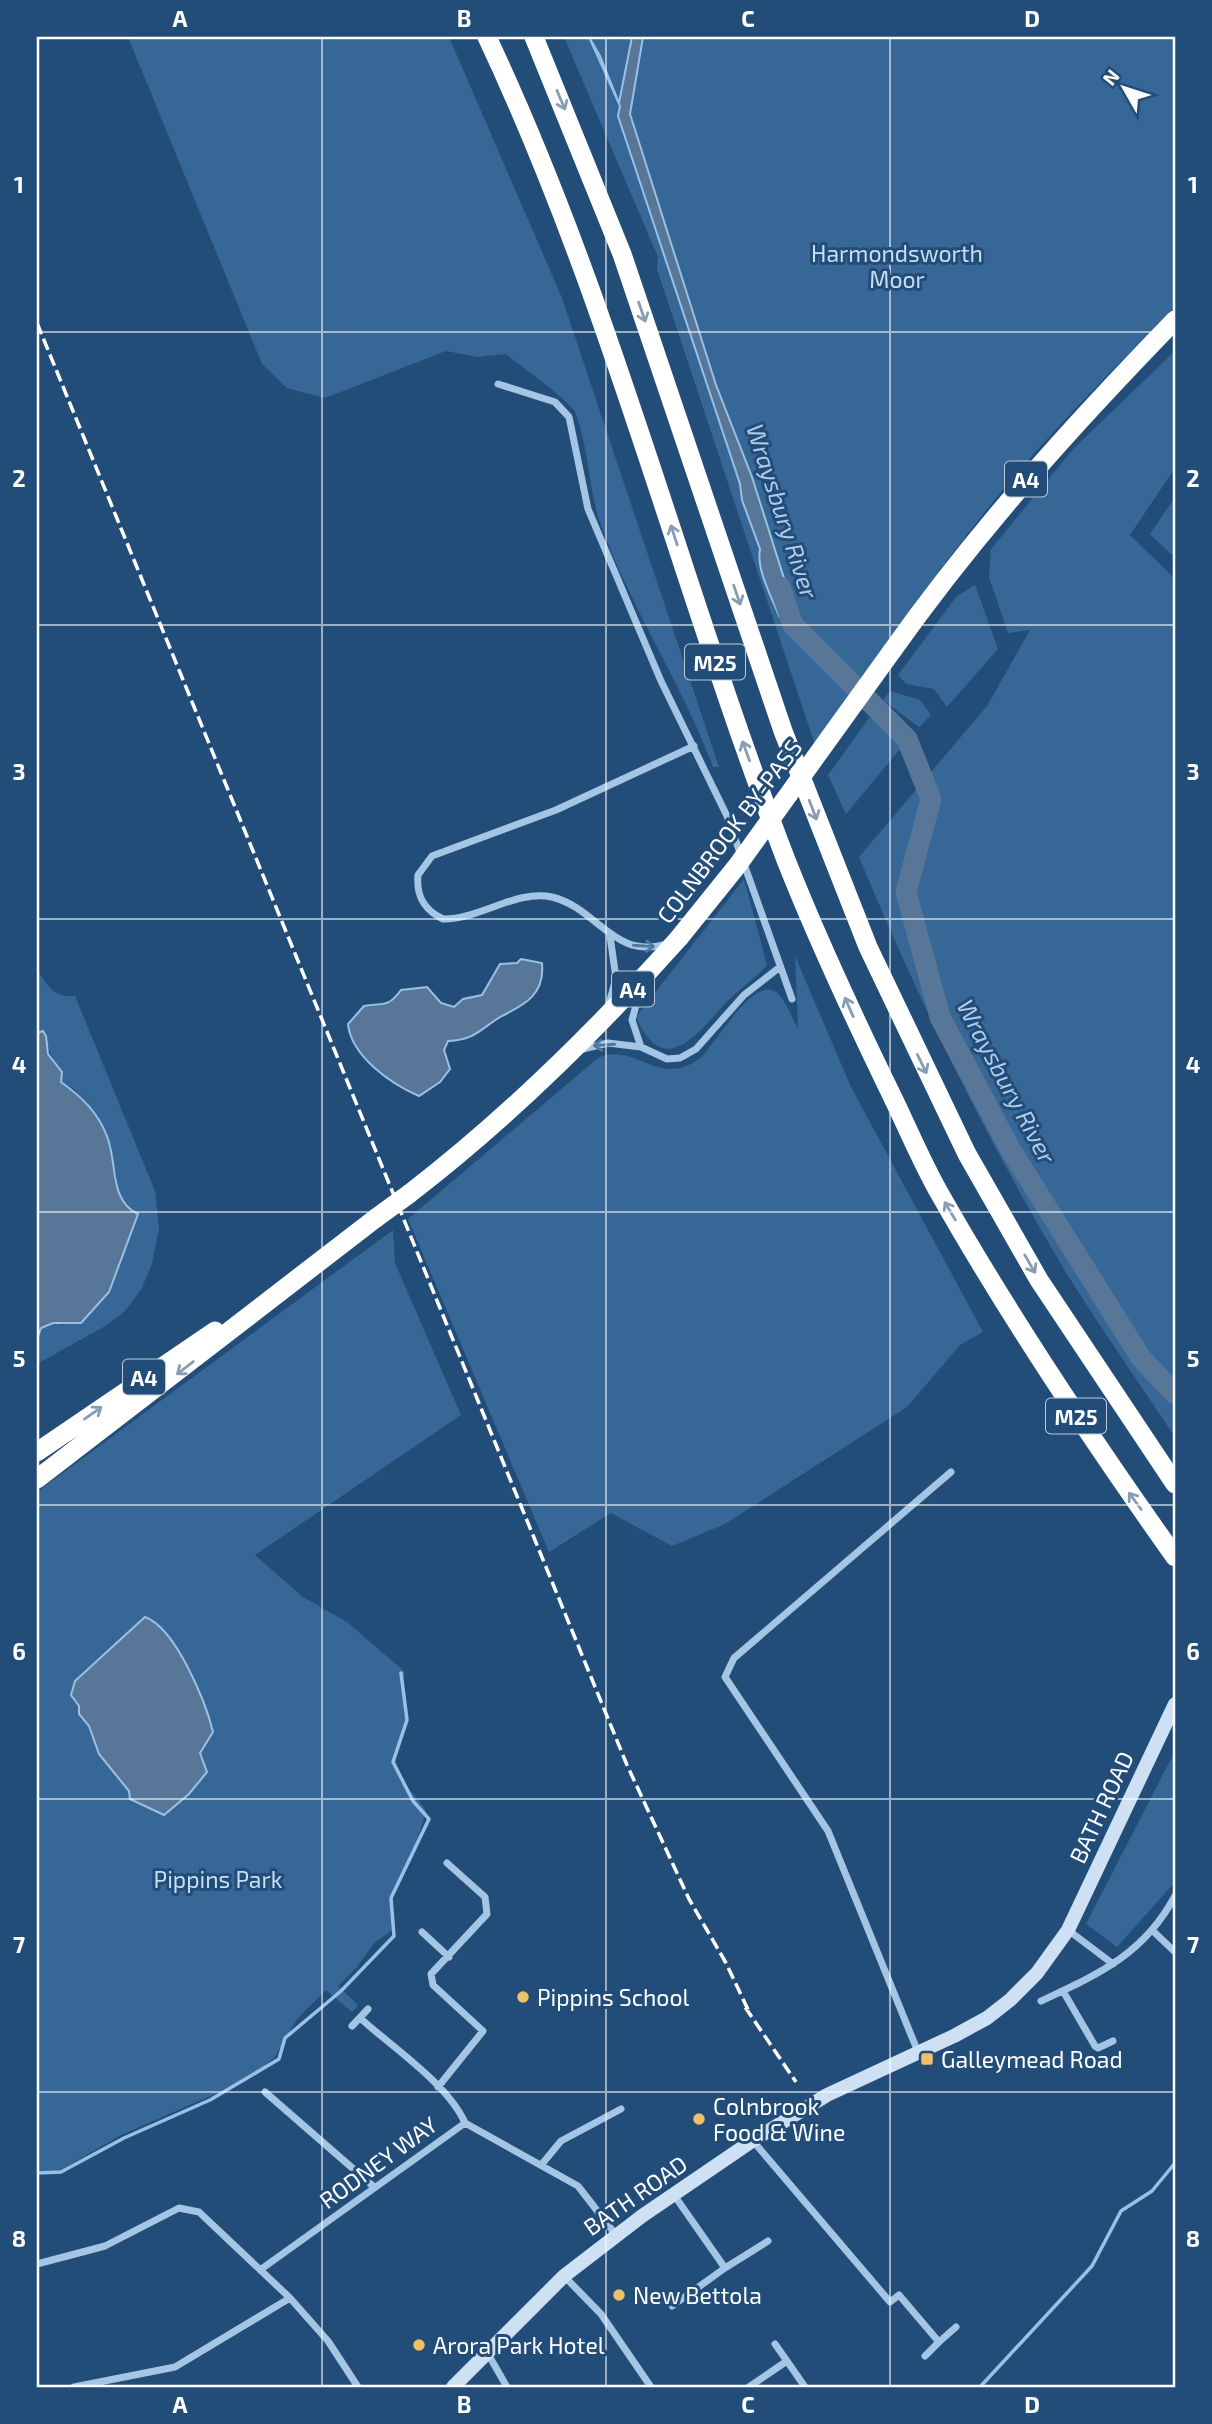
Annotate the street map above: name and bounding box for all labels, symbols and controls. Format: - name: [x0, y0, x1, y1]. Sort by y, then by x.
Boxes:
- text: A: [172, 4, 188, 32]
- text: B: [457, 4, 471, 32]
- text: C: [741, 4, 755, 32]
- text: D: [1024, 4, 1040, 32]
- north arrow: [1090, 52, 1160, 122]
- text: N: [1097, 64, 1124, 90]
- one-way arrow: [555, 88, 568, 110]
- text: 1: [14, 170, 24, 198]
- text: 1: [1188, 170, 1198, 198]
- park label: Harmondsworth Moor: [811, 239, 983, 293]
- one-way arrow: [636, 301, 649, 323]
- water label: Wraysbury River: [741, 420, 825, 602]
- road number: A4: [1005, 462, 1047, 496]
- text: 2: [12, 464, 26, 492]
- text: 2: [1186, 464, 1200, 492]
- one-way arrow: [666, 525, 679, 547]
- one-way arrow: [732, 584, 744, 606]
- road number: M25: [685, 644, 745, 680]
- street label: COLNBROOK BY-PASS: [651, 734, 807, 928]
- one-way arrow: [739, 740, 752, 762]
- text: 3: [12, 757, 26, 785]
- text: 3: [1186, 757, 1200, 785]
- one-way arrow: [808, 798, 820, 820]
- one-way arrow: [632, 939, 655, 952]
- road number: A4: [612, 972, 654, 1006]
- water label: Wraysbury River: [952, 994, 1063, 1168]
- one-way arrow: [842, 997, 855, 1019]
- one-way arrow: [594, 1039, 616, 1052]
- text: 4: [12, 1050, 26, 1078]
- text: 4: [1186, 1050, 1200, 1078]
- one-way arrow: [915, 1053, 929, 1074]
- one-way arrow: [943, 1202, 957, 1222]
- one-way arrow: [1023, 1253, 1037, 1273]
- text: 5: [13, 1344, 25, 1372]
- text: 5: [1187, 1344, 1199, 1372]
- road number: A4: [123, 1360, 165, 1394]
- one-way arrow: [176, 1360, 194, 1375]
- road number: M25: [1046, 1398, 1106, 1434]
- one-way arrow: [82, 1406, 102, 1420]
- one-way arrow: [1128, 1492, 1143, 1511]
- text: 6: [12, 1637, 26, 1665]
- text: 6: [1186, 1637, 1200, 1665]
- street label: BATH ROAD: [1063, 1747, 1139, 1867]
- park label: Pippins Park: [154, 1865, 283, 1893]
- text: 7: [13, 1930, 25, 1958]
- text: 7: [1187, 1930, 1199, 1958]
- place label: Pippins School: [537, 1983, 689, 2011]
- marker: Pippins School: [515, 1989, 531, 2005]
- place label: Galleymead Road: [941, 2045, 1123, 2073]
- marker: Galleymead Road: [919, 2051, 935, 2067]
- place label: Colnbrook Food & Wine: [713, 2092, 845, 2146]
- street label: RODNEY WAY: [314, 2110, 442, 2214]
- marker: Colnbrook Food & Wine: [691, 2111, 707, 2127]
- street label: BATH ROAD: [578, 2149, 692, 2241]
- text: 8: [12, 2224, 26, 2252]
- text: 8: [1186, 2224, 1200, 2252]
- place label: New Bettola: [633, 2281, 762, 2309]
- marker: New Bettola: [611, 2287, 627, 2303]
- place label: Arora Park Hotel: [433, 2331, 605, 2359]
- marker: Arora Park Hotel: [411, 2337, 427, 2353]
- text: A: [172, 2390, 188, 2418]
- text: B: [457, 2390, 471, 2418]
- text: C: [741, 2390, 755, 2418]
- text: D: [1024, 2390, 1040, 2418]

